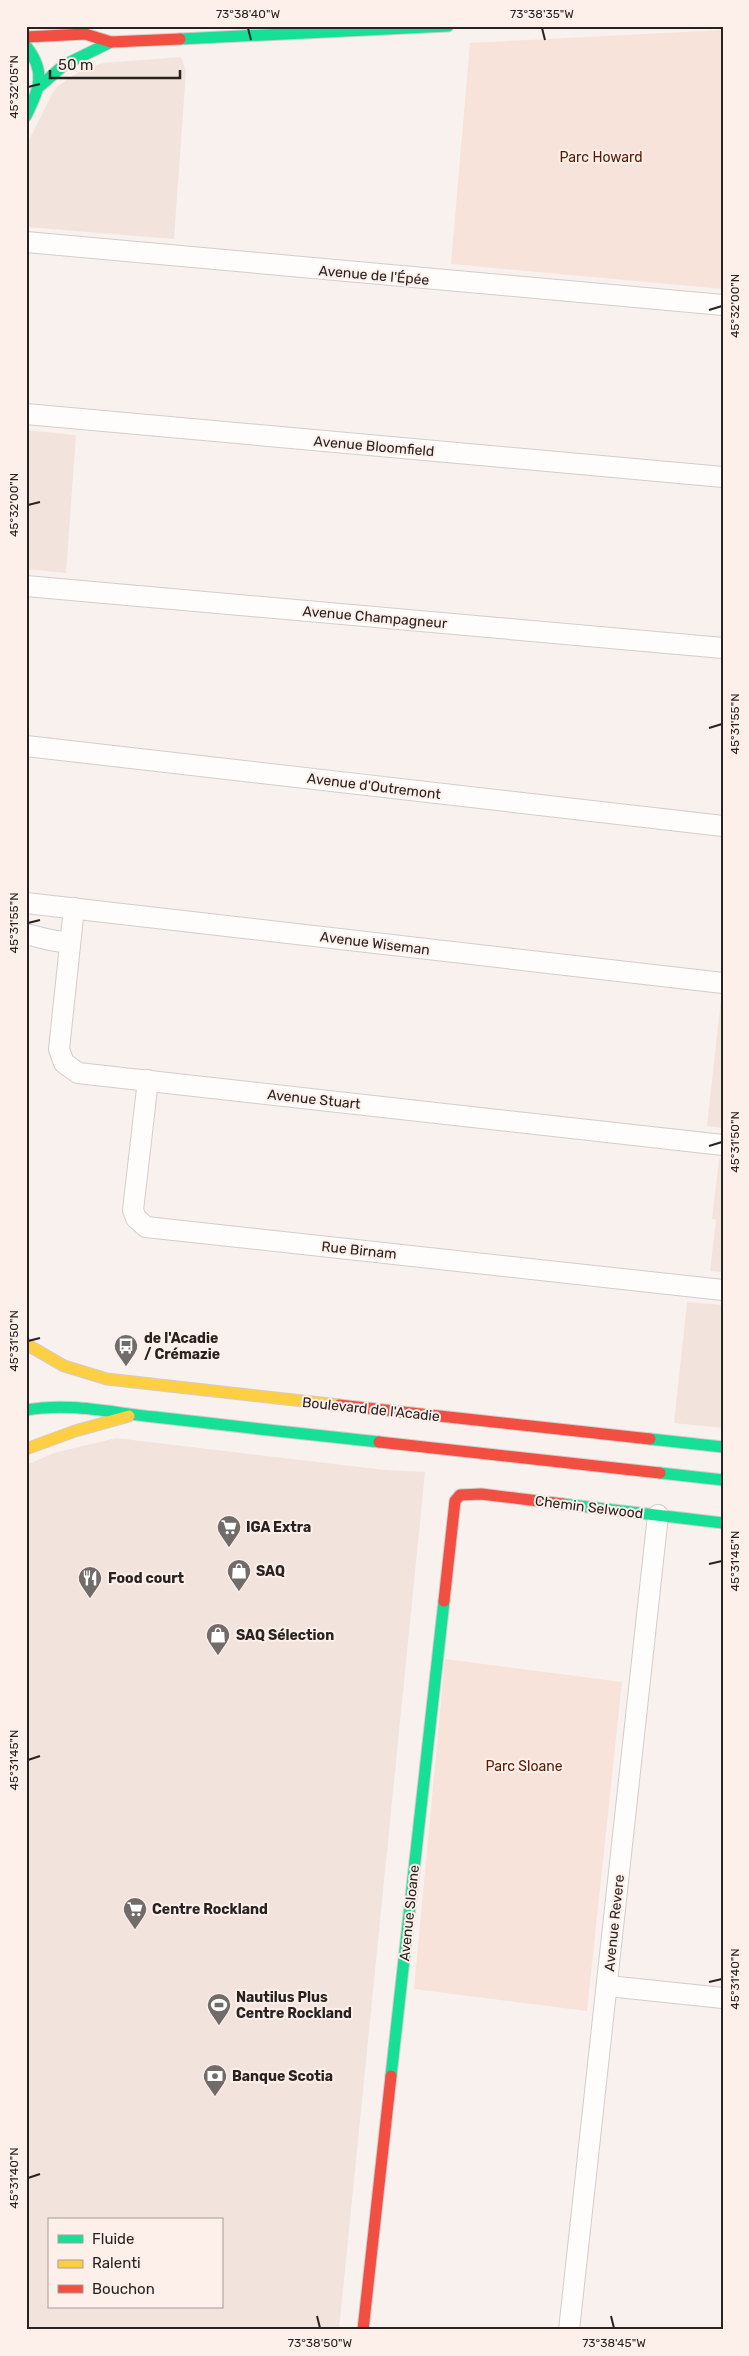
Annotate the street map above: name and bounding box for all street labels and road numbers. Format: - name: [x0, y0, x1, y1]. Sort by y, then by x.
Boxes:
- street label: Avenue de l'Épée: [318, 261, 430, 289]
- street label: Avenue Bloomfield: [313, 433, 435, 460]
- street label: Avenue Champagneur: [302, 603, 449, 632]
- street label: Avenue d'Outremont: [306, 770, 442, 803]
- street label: Avenue Wiseman: [319, 928, 431, 959]
- street label: Avenue Stuart: [267, 1086, 362, 1113]
- street label: Rue Birnam: [320, 1238, 397, 1263]
- street label: Boulevard de l'Acadie: [301, 1394, 441, 1425]
- street label: Chemin Selwood: [534, 1492, 644, 1523]
- street label: Avenue Sloane: [396, 1864, 423, 1962]
- street label: Avenue Revere: [601, 1874, 628, 1972]

